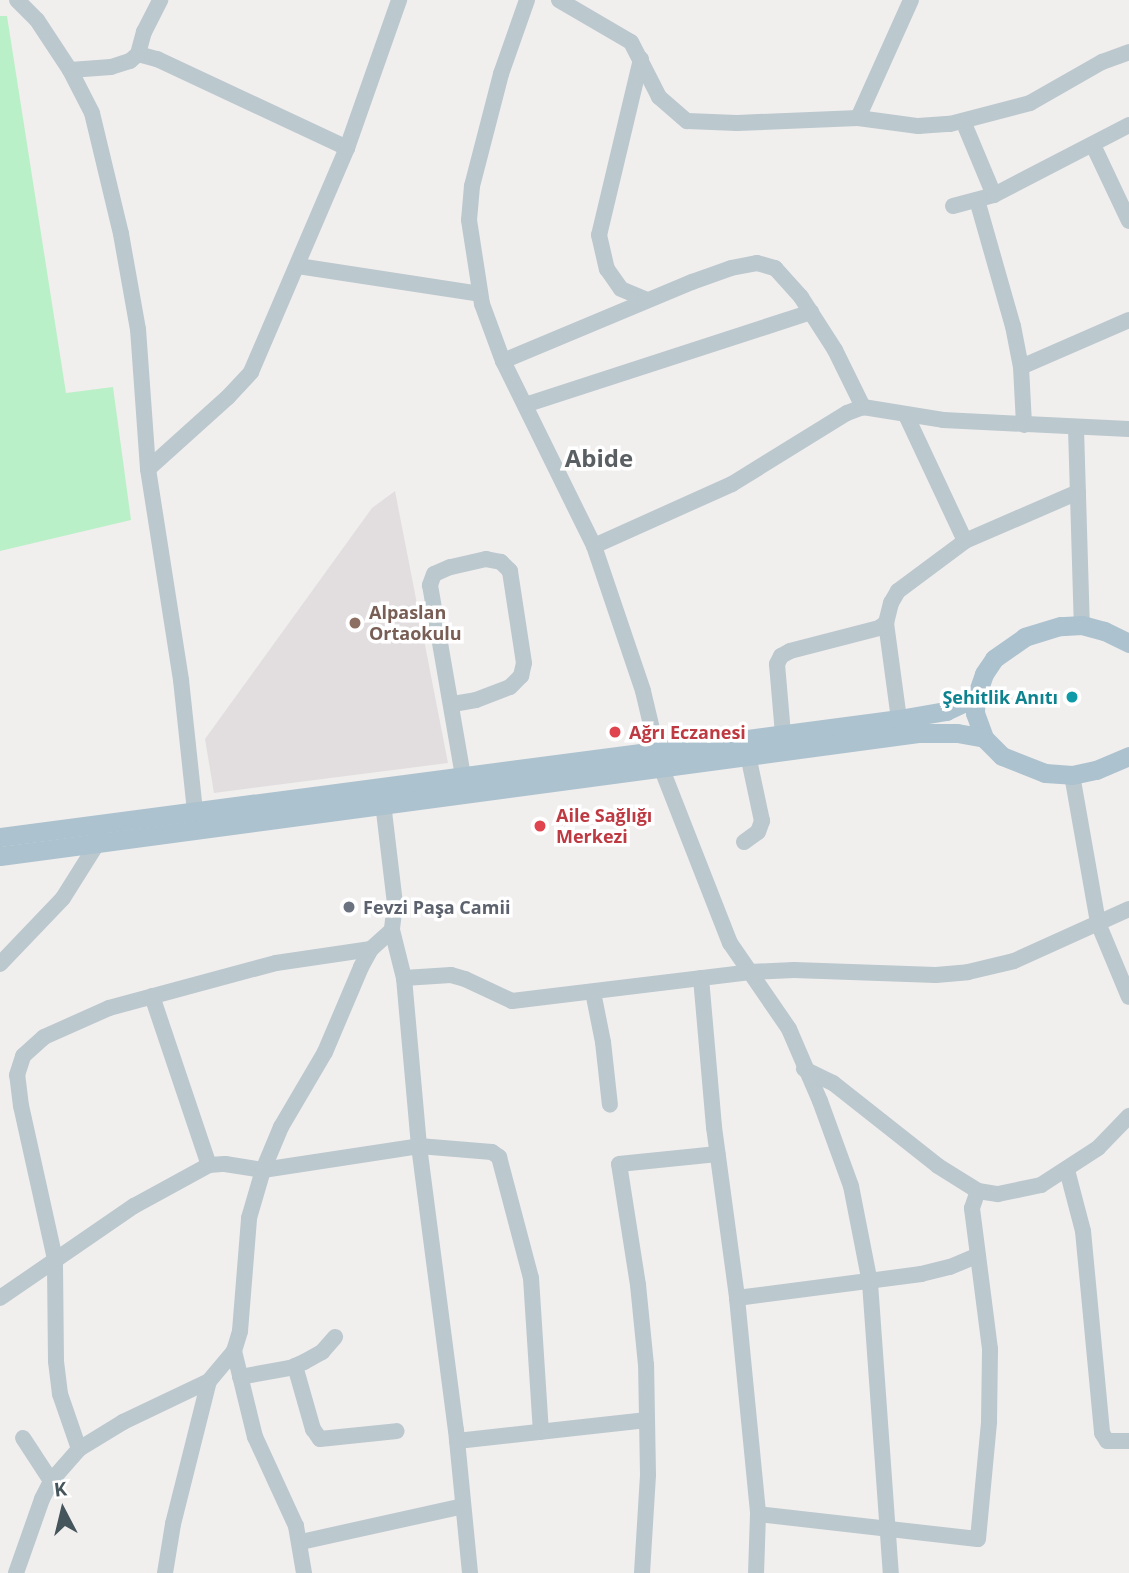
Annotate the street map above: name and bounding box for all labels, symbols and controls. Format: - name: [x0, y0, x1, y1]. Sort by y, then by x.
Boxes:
- district label: Abide: [565, 444, 633, 472]
- place label: Alpaslan Ortaokulu: [369, 602, 462, 644]
- marker: Alpaslan Ortaokulu: [347, 615, 363, 631]
- place label: Şehitlik Anıtı: [942, 686, 1058, 708]
- marker: Şehitlik Anıtı: [1064, 689, 1080, 705]
- place label: Ağrı Eczanesi: [629, 721, 746, 743]
- marker: Ağrı Eczanesi: [607, 724, 623, 740]
- place label: Aile Sağlığı Merkezi: [556, 805, 652, 848]
- marker: Aile Sağlığı Merkezi: [530, 816, 550, 836]
- place label: Fevzi Paşa Camii: [363, 896, 510, 918]
- marker: Fevzi Paşa Camii: [341, 899, 357, 915]
- north arrow: [28, 1475, 98, 1545]
- text: K: [53, 1475, 68, 1503]

